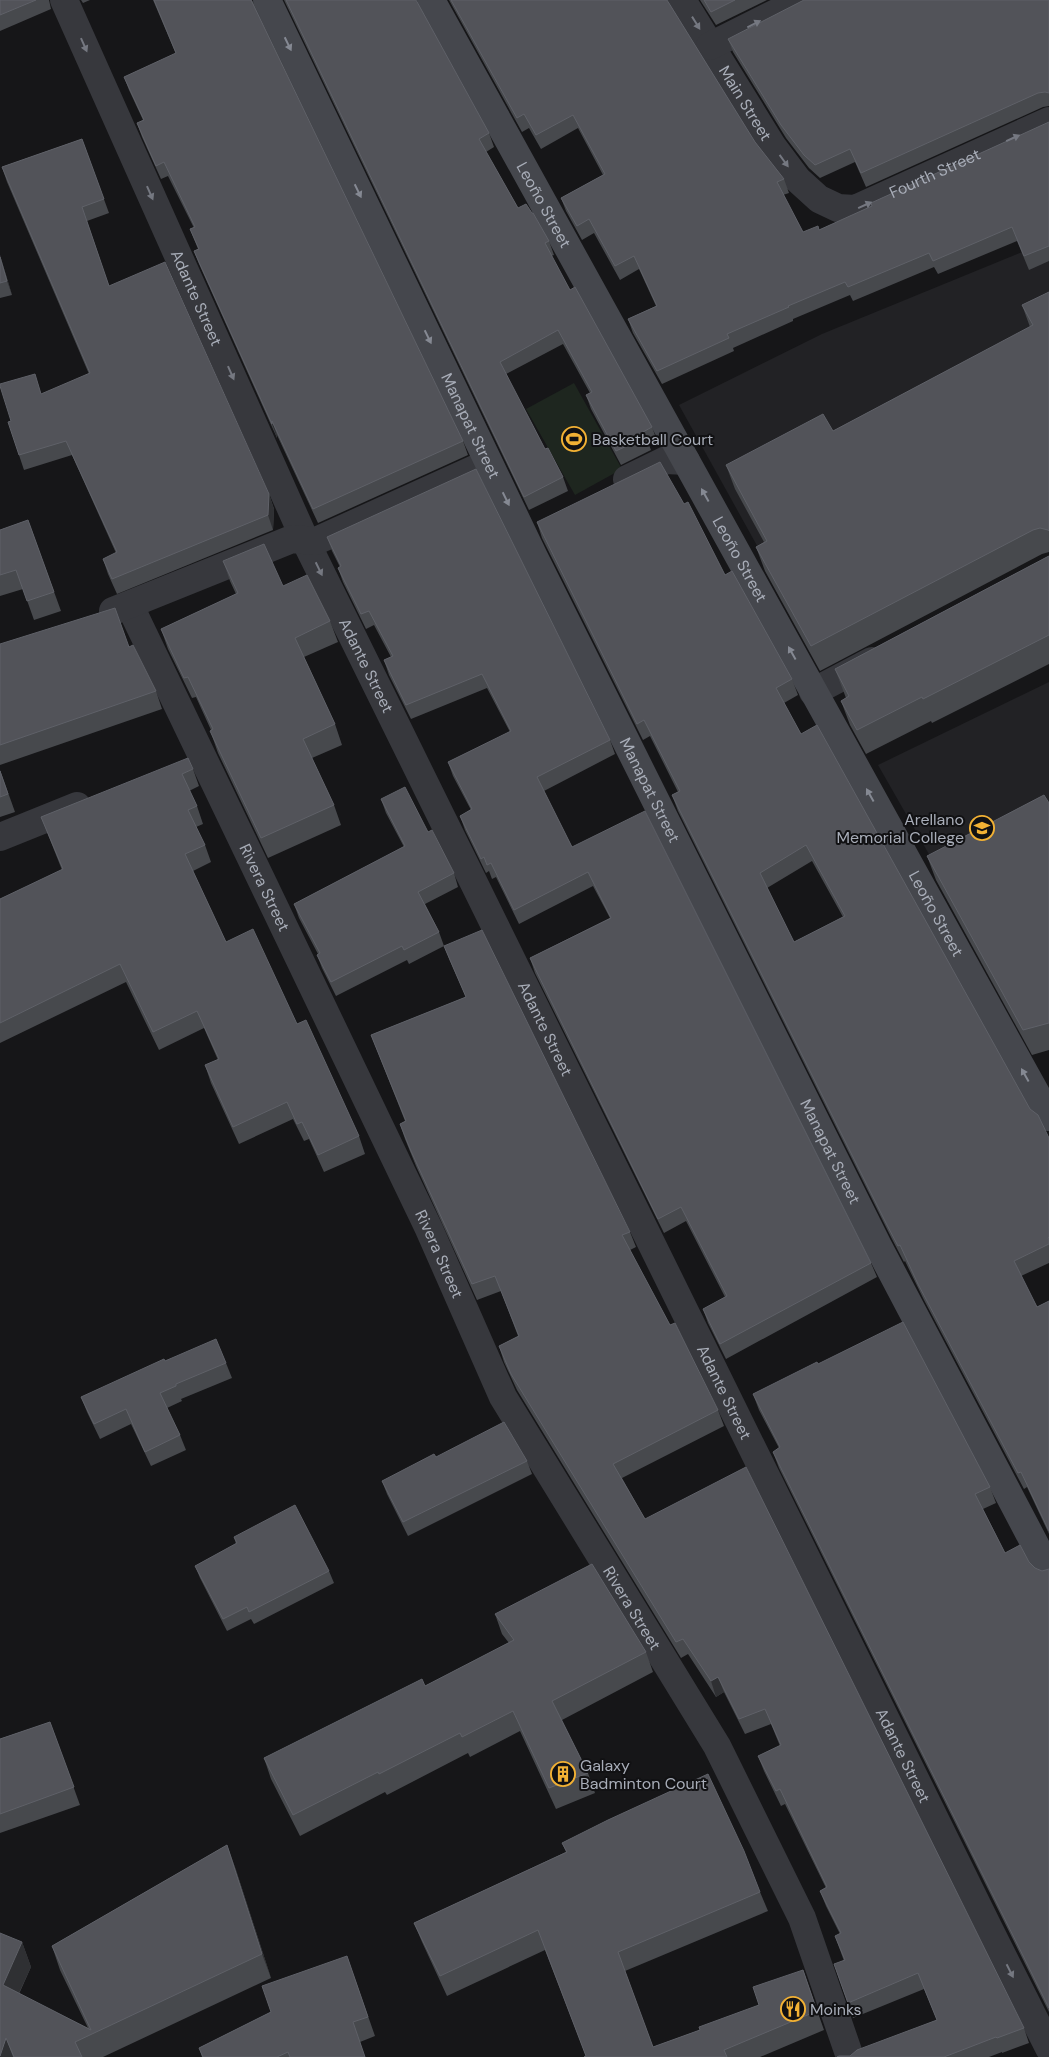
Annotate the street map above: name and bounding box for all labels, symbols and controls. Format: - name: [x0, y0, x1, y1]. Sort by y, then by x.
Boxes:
- one-way arrow: [691, 17, 700, 30]
- one-way arrow: [747, 20, 761, 28]
- one-way arrow: [284, 37, 292, 51]
- one-way arrow: [80, 38, 88, 52]
- street label: Main Street: [714, 62, 777, 145]
- one-way arrow: [1006, 133, 1020, 141]
- street label: Fourth Street: [886, 144, 984, 203]
- one-way arrow: [778, 154, 789, 167]
- street label: Leoño Street: [512, 158, 576, 252]
- one-way arrow: [354, 184, 362, 198]
- one-way arrow: [147, 186, 155, 200]
- one-way arrow: [858, 200, 872, 208]
- street label: Adante Street: [166, 247, 227, 349]
- one-way arrow: [424, 330, 432, 344]
- one-way arrow: [227, 366, 235, 380]
- street label: Manapat Street: [436, 370, 505, 482]
- sports icon: Basketball Court: [561, 426, 587, 452]
- place label: Basketball Court: [592, 429, 713, 450]
- one-way arrow: [701, 488, 709, 502]
- one-way arrow: [502, 492, 510, 507]
- street label: Leoño Street: [708, 513, 772, 606]
- one-way arrow: [315, 562, 323, 576]
- street label: Adante Street: [334, 615, 398, 716]
- one-way arrow: [788, 645, 796, 660]
- street label: Manapat Street: [615, 734, 685, 846]
- one-way arrow: [866, 788, 874, 802]
- place label: Arellano Memorial College: [837, 809, 964, 848]
- school or university icon: Arellano Memorial College: [969, 815, 995, 841]
- street label: Rivera Street: [235, 840, 295, 935]
- street label: Leoño Street: [904, 867, 968, 960]
- street label: Adante Street: [513, 978, 577, 1080]
- one-way arrow: [1021, 1068, 1030, 1081]
- street label: Manapat Street: [795, 1096, 865, 1208]
- street label: Rivera Street: [410, 1206, 468, 1301]
- street label: Adante Street: [692, 1341, 756, 1443]
- street label: Rivera Street: [598, 1562, 666, 1654]
- street label: Adante Street: [871, 1705, 935, 1806]
- place label: Galaxy Badminton Court: [580, 1755, 707, 1794]
- building icon: Galaxy Badminton Court: [550, 1761, 576, 1787]
- one-way arrow: [1006, 1964, 1014, 1978]
- restaurant icon: Moinks: [780, 1996, 806, 2022]
- place label: Moinks: [810, 1999, 862, 2020]

